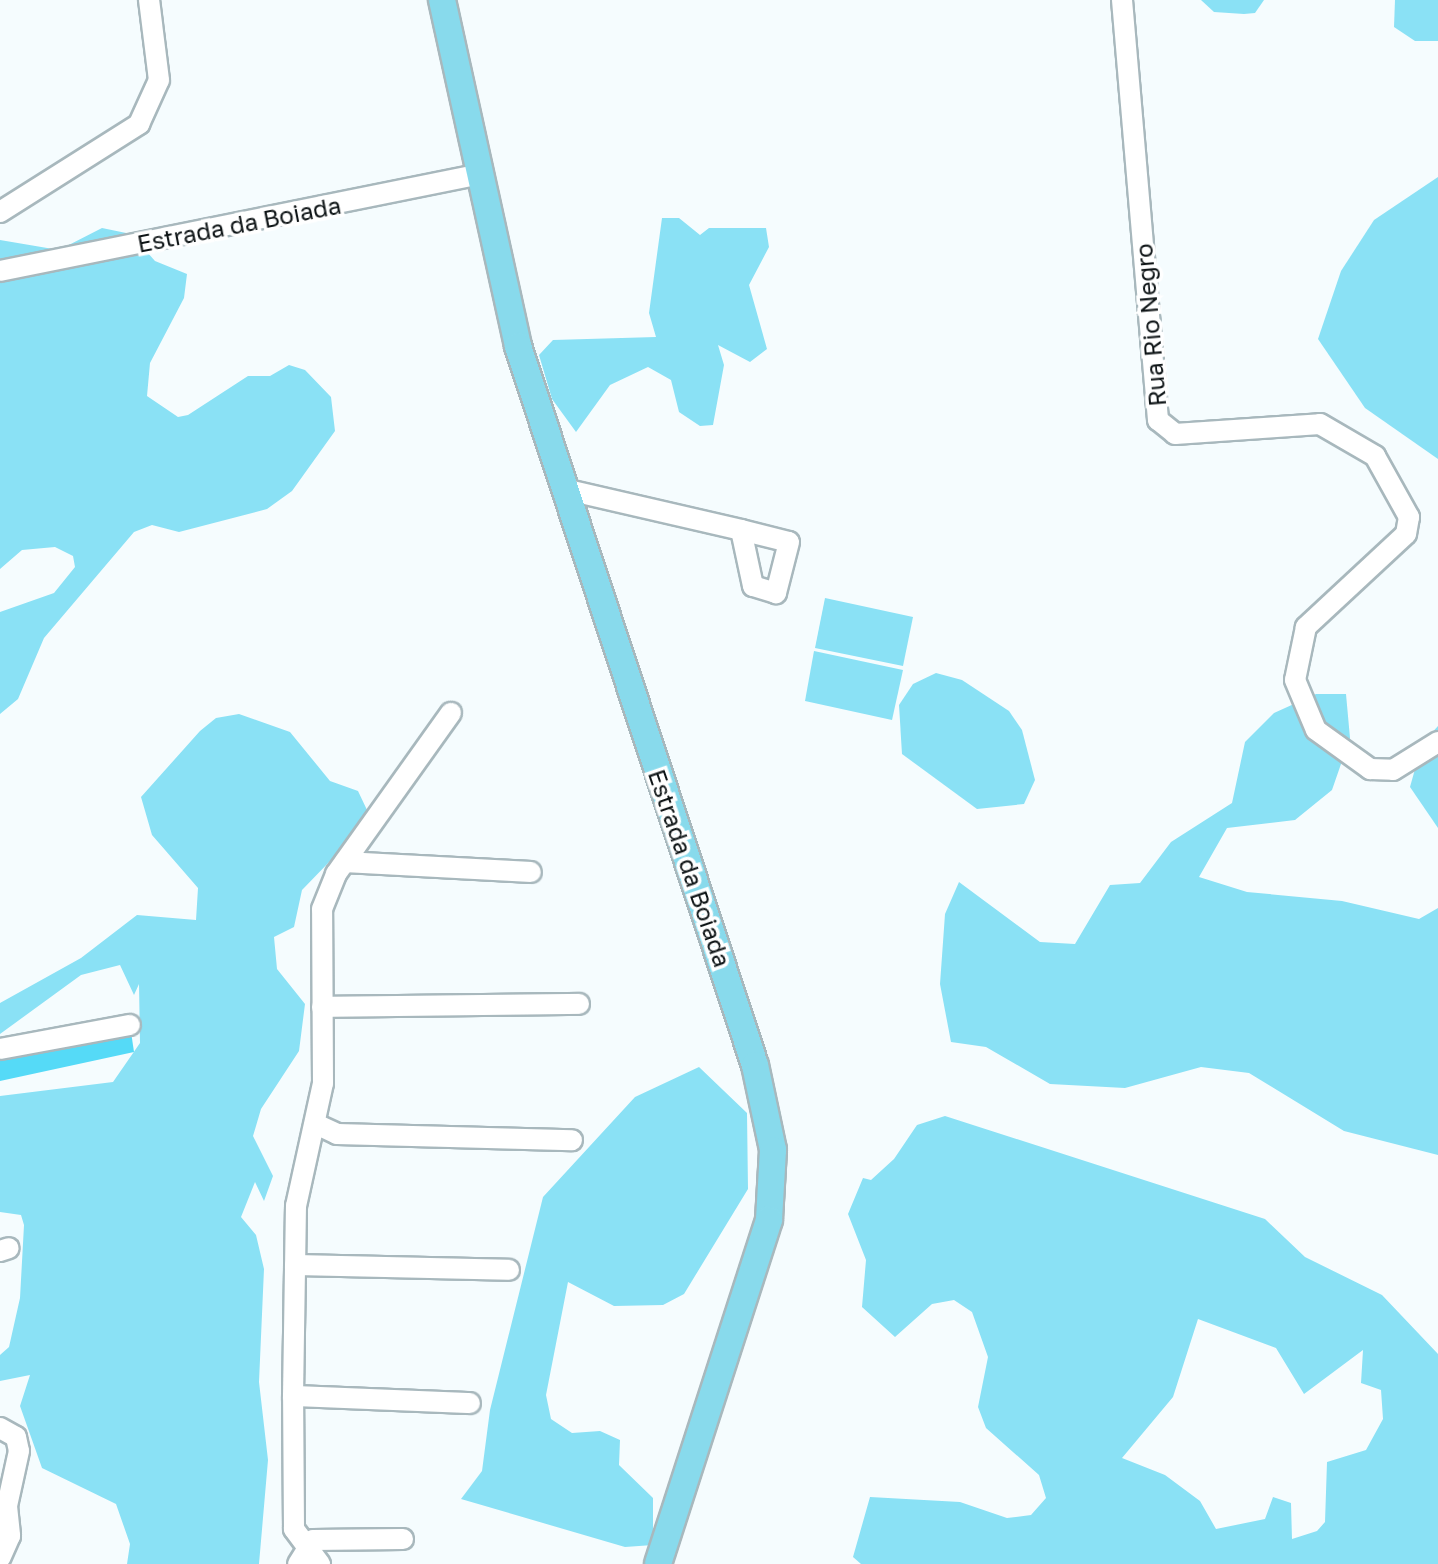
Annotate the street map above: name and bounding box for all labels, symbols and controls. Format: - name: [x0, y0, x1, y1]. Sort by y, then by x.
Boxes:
- street label: Estrada da Boiada: [135, 190, 343, 258]
- street label: Rua Rio Negro: [1129, 242, 1171, 408]
- street label: Estrada da Boiada: [643, 765, 737, 971]

